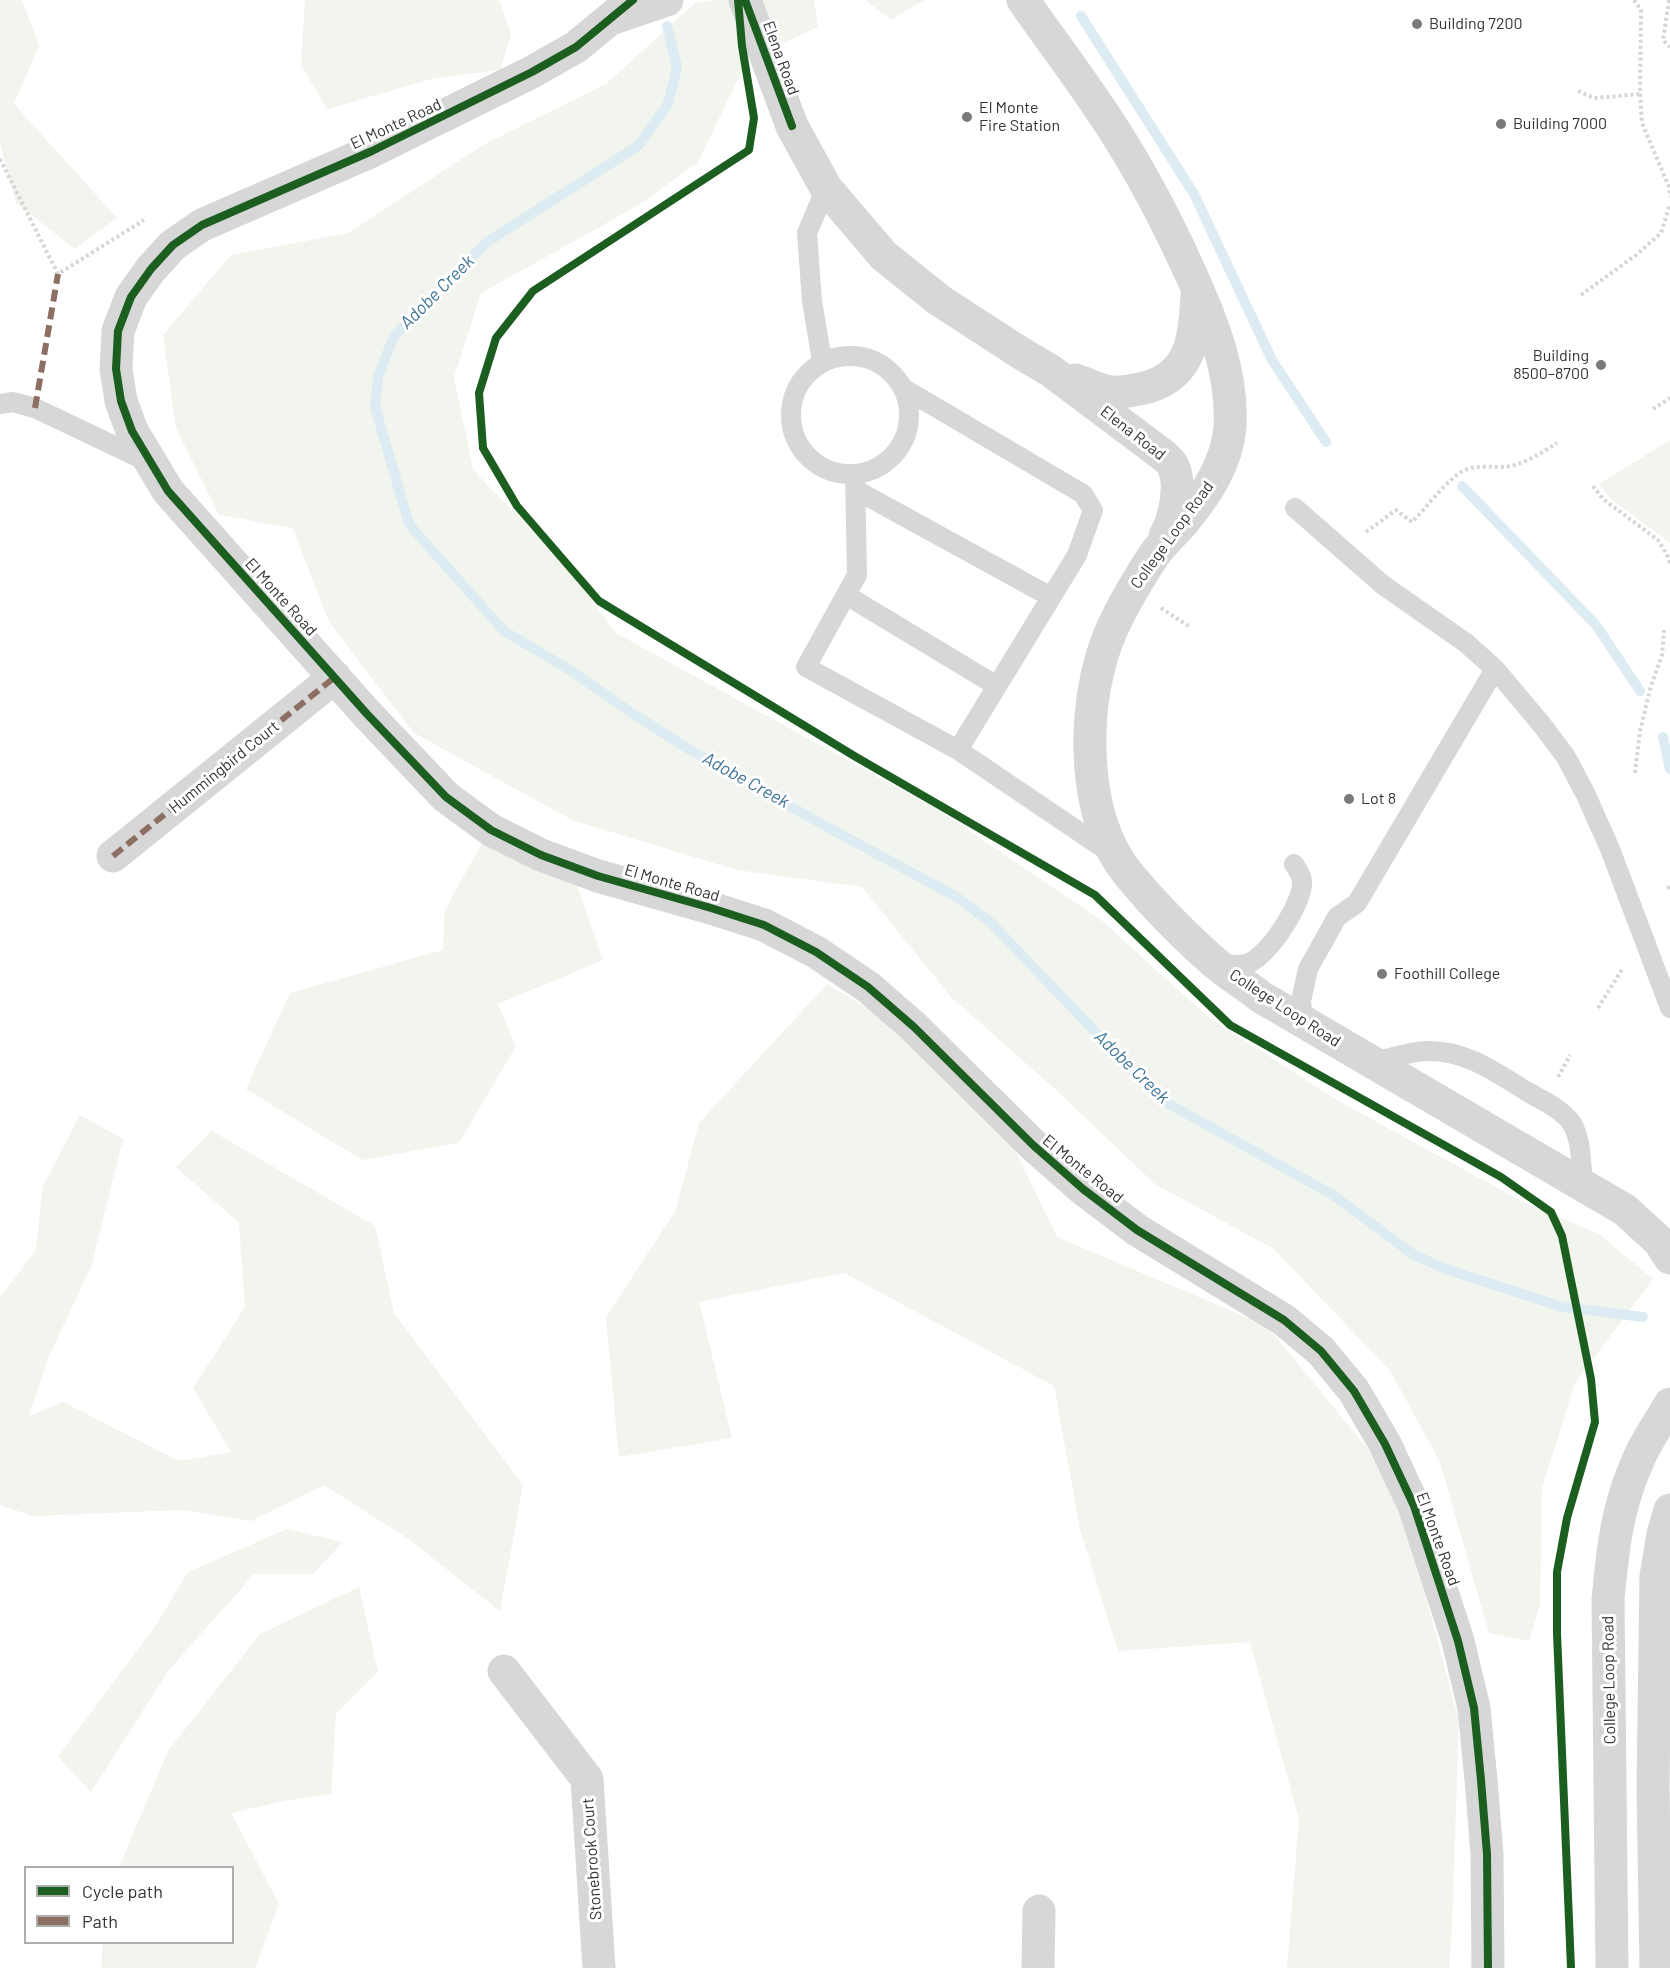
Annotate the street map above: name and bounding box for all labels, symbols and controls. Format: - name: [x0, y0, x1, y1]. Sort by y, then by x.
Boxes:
- place label: Building 7200: [1429, 14, 1523, 34]
- marker: Building 7200: [1410, 17, 1424, 31]
- street label: Elena Road: [759, 18, 803, 98]
- street label: El Monte Road: [348, 95, 444, 153]
- place label: El Monte Fire Station: [979, 98, 1060, 136]
- marker: El Monte Fire Station: [960, 110, 974, 124]
- place label: Building 7000: [1513, 114, 1607, 134]
- marker: Building 7000: [1494, 117, 1508, 131]
- water label: Adobe Creek: [395, 250, 479, 334]
- place label: Building 8500–8700: [1513, 346, 1589, 384]
- marker: Building 8500–8700: [1594, 358, 1608, 372]
- street label: Elena Road: [1097, 402, 1169, 464]
- street label: College Loop Road: [1126, 477, 1218, 593]
- street label: El Monte Road: [241, 554, 321, 640]
- street label: Hummingbird Court: [165, 717, 283, 817]
- water label: Adobe Creek: [699, 747, 793, 813]
- place label: Lot 8: [1361, 789, 1396, 809]
- marker: Lot 8: [1342, 792, 1356, 806]
- street label: El Monte Road: [622, 860, 722, 906]
- place label: Foothill College: [1394, 964, 1500, 984]
- street label: College Loop Road: [1226, 965, 1344, 1051]
- marker: Foothill College: [1375, 967, 1389, 981]
- water label: Adobe Creek: [1090, 1026, 1174, 1108]
- street label: El Monte Road: [1039, 1131, 1127, 1207]
- street label: El Monte Road: [1412, 1490, 1464, 1588]
- street label: College Loop Road: [1598, 1616, 1620, 1744]
- street label: Stonebrook Court: [578, 1797, 606, 1921]
- legend: [24, 1866, 234, 1944]
- text: Cycle path: [82, 1880, 163, 1902]
- text: Path: [82, 1910, 118, 1932]

